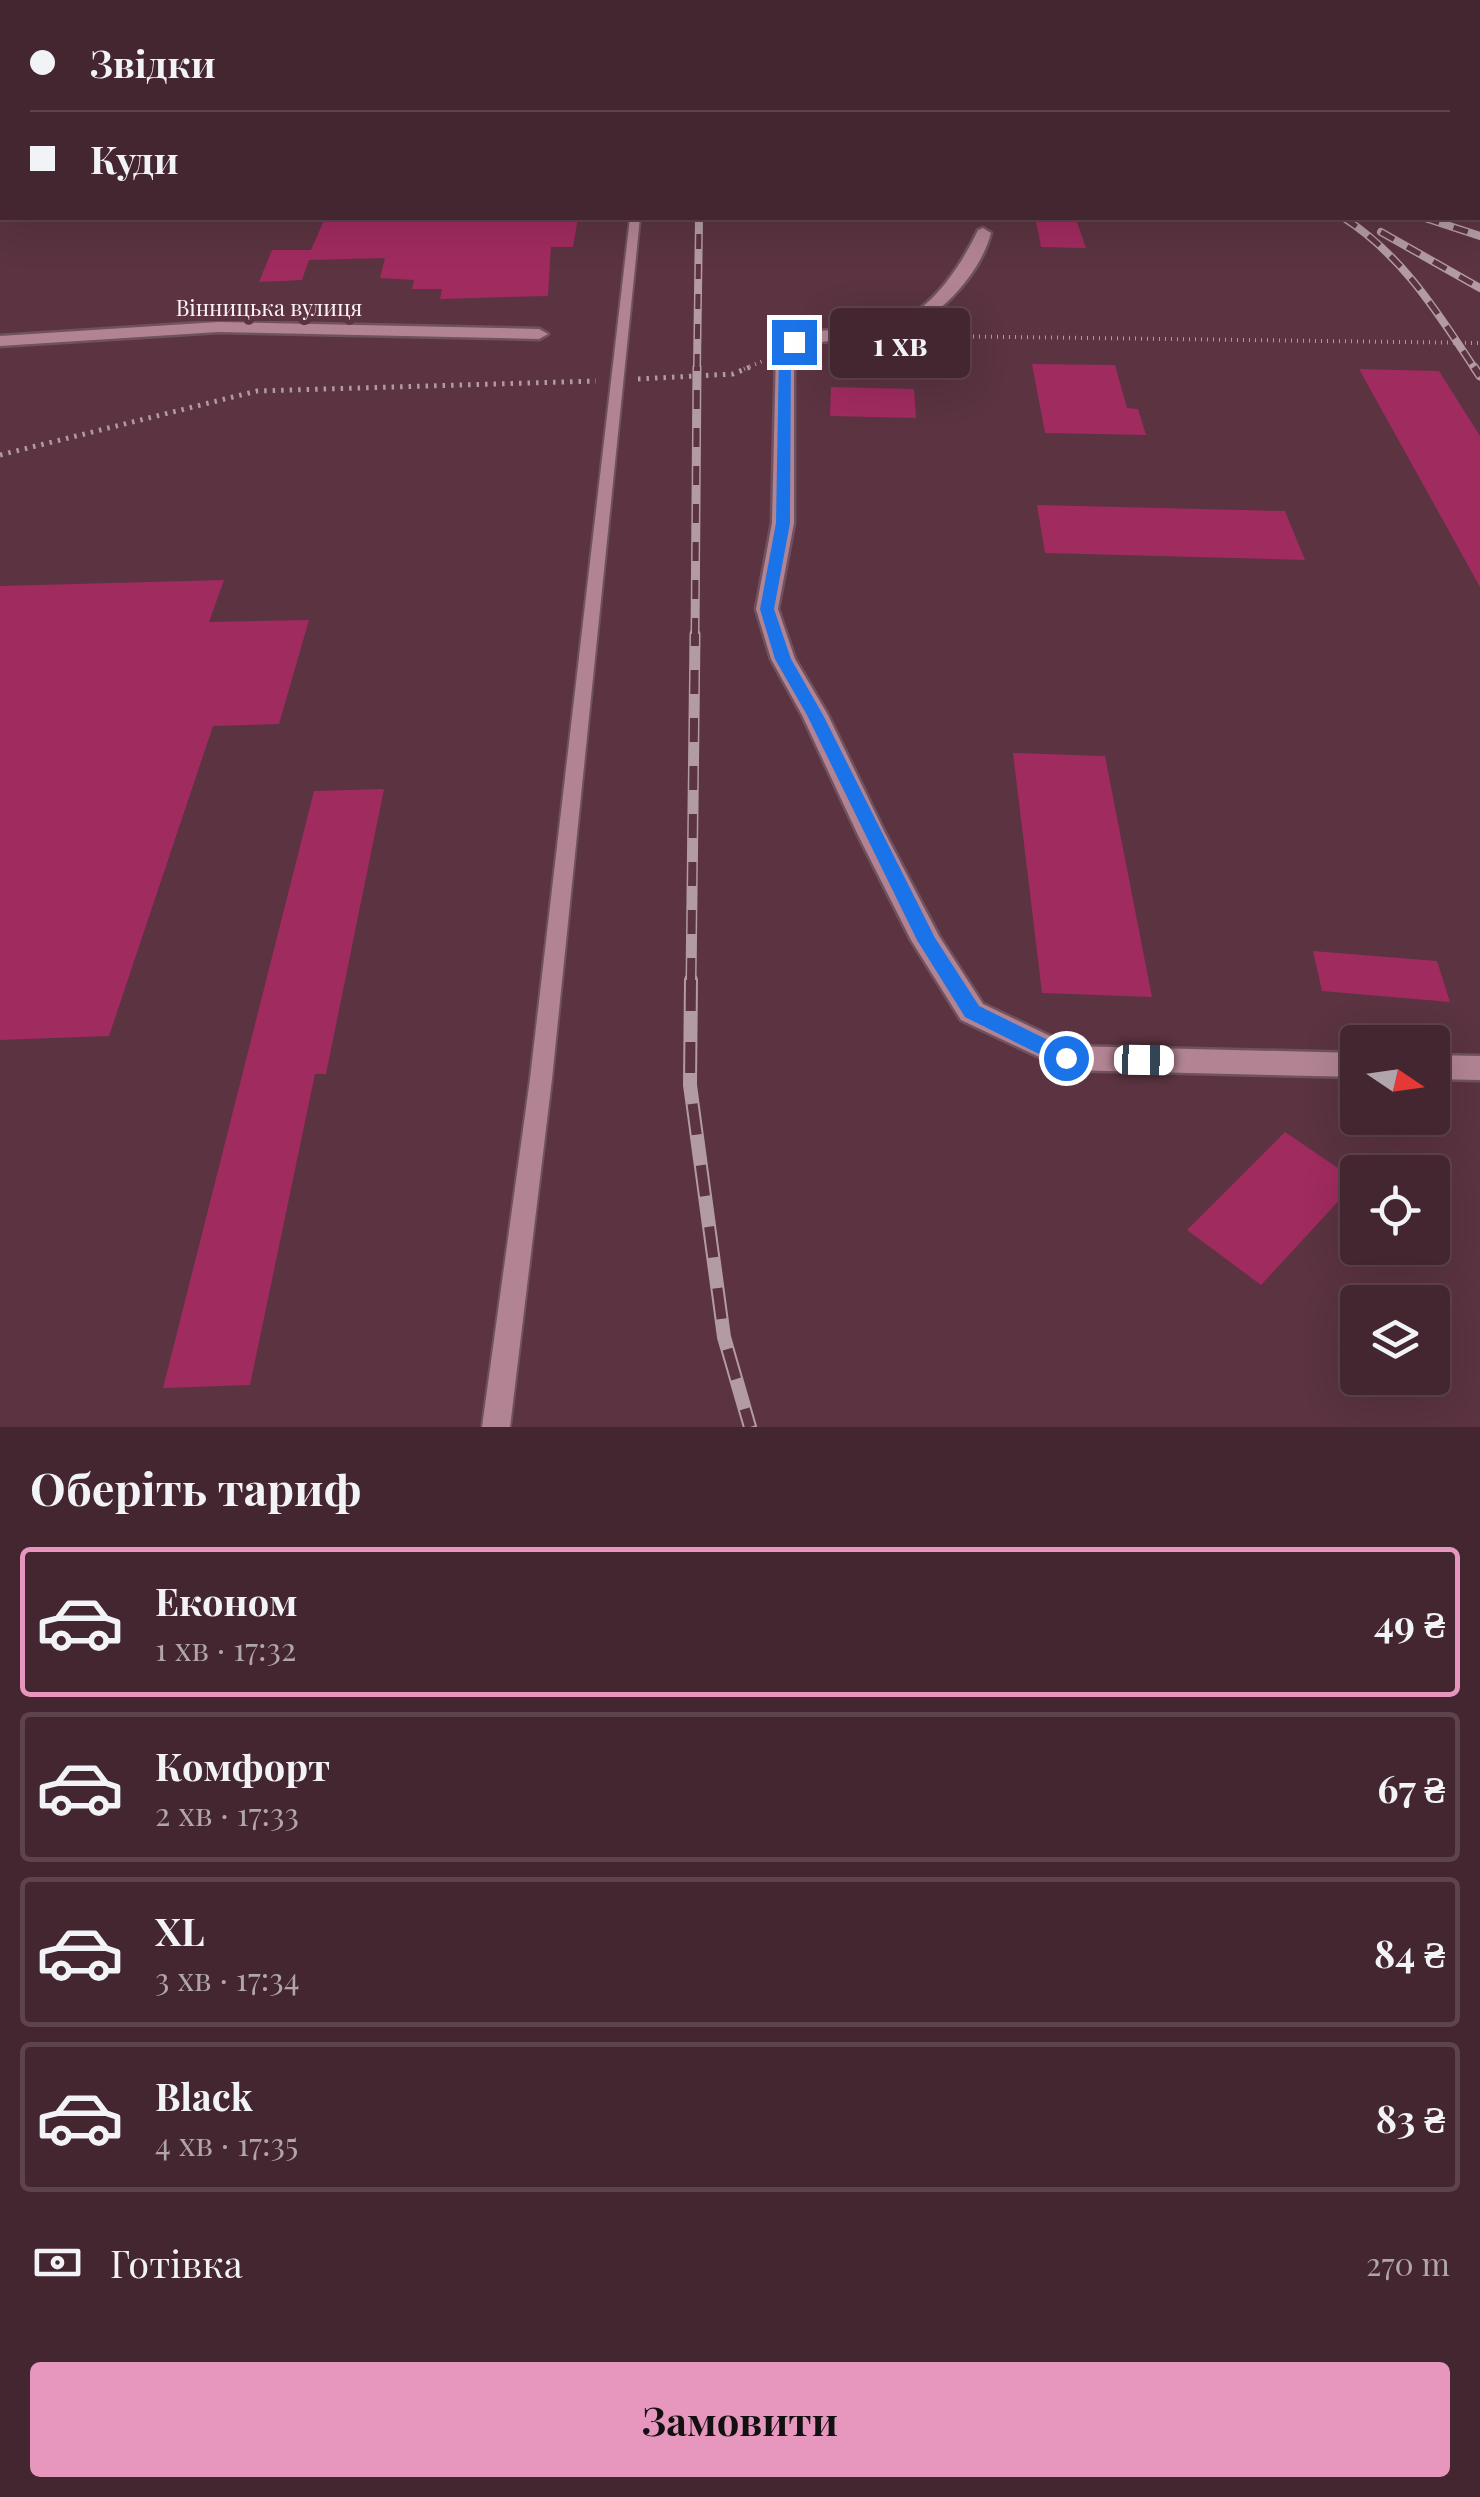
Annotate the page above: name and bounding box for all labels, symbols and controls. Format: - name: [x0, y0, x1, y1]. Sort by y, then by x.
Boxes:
- text: Звідки: [90, 37, 216, 88]
- text: Куди: [90, 133, 179, 184]
- street label: Вінницька вулиця: [176, 292, 363, 322]
- callout: 1 хв: [829, 307, 969, 377]
- route end: [772, 320, 817, 365]
- text: 1 хв: [872, 321, 928, 364]
- north arrow: [1340, 1025, 1450, 1135]
- map controls: [1340, 1025, 1450, 1395]
- route start: [1044, 1036, 1089, 1081]
- car: [1114, 1044, 1174, 1076]
- button: locate: [1340, 1155, 1450, 1265]
- button: layers: [1340, 1285, 1450, 1395]
- text: Оберіть тариф: [30, 1457, 361, 1517]
- text: Економ: [155, 1575, 297, 1626]
- icon: car: [35, 1577, 125, 1667]
- text: 49 ₴: [1374, 1597, 1445, 1648]
- text: 1 хв · 17:32: [155, 1626, 296, 1669]
- text: Комфорт: [155, 1740, 330, 1791]
- icon: car: [35, 1742, 125, 1832]
- text: 67 ₴: [1377, 1762, 1445, 1813]
- text: 2 хв · 17:33: [155, 1791, 299, 1834]
- text: XL: [155, 1905, 204, 1956]
- icon: car: [35, 1907, 125, 1997]
- text: 84 ₴: [1374, 1927, 1445, 1978]
- text: 3 хв · 17:34: [155, 1956, 299, 1999]
- text: Black: [155, 2070, 253, 2121]
- icon: car: [35, 2072, 125, 2162]
- text: 83 ₴: [1376, 2092, 1445, 2143]
- text: 4 хв · 17:35: [155, 2121, 298, 2164]
- icon: cash: [30, 2235, 85, 2290]
- text: Готівка: [110, 2237, 243, 2288]
- text: 270 m: [1366, 2241, 1450, 2284]
- button: Замовити: [30, 2362, 1450, 2477]

